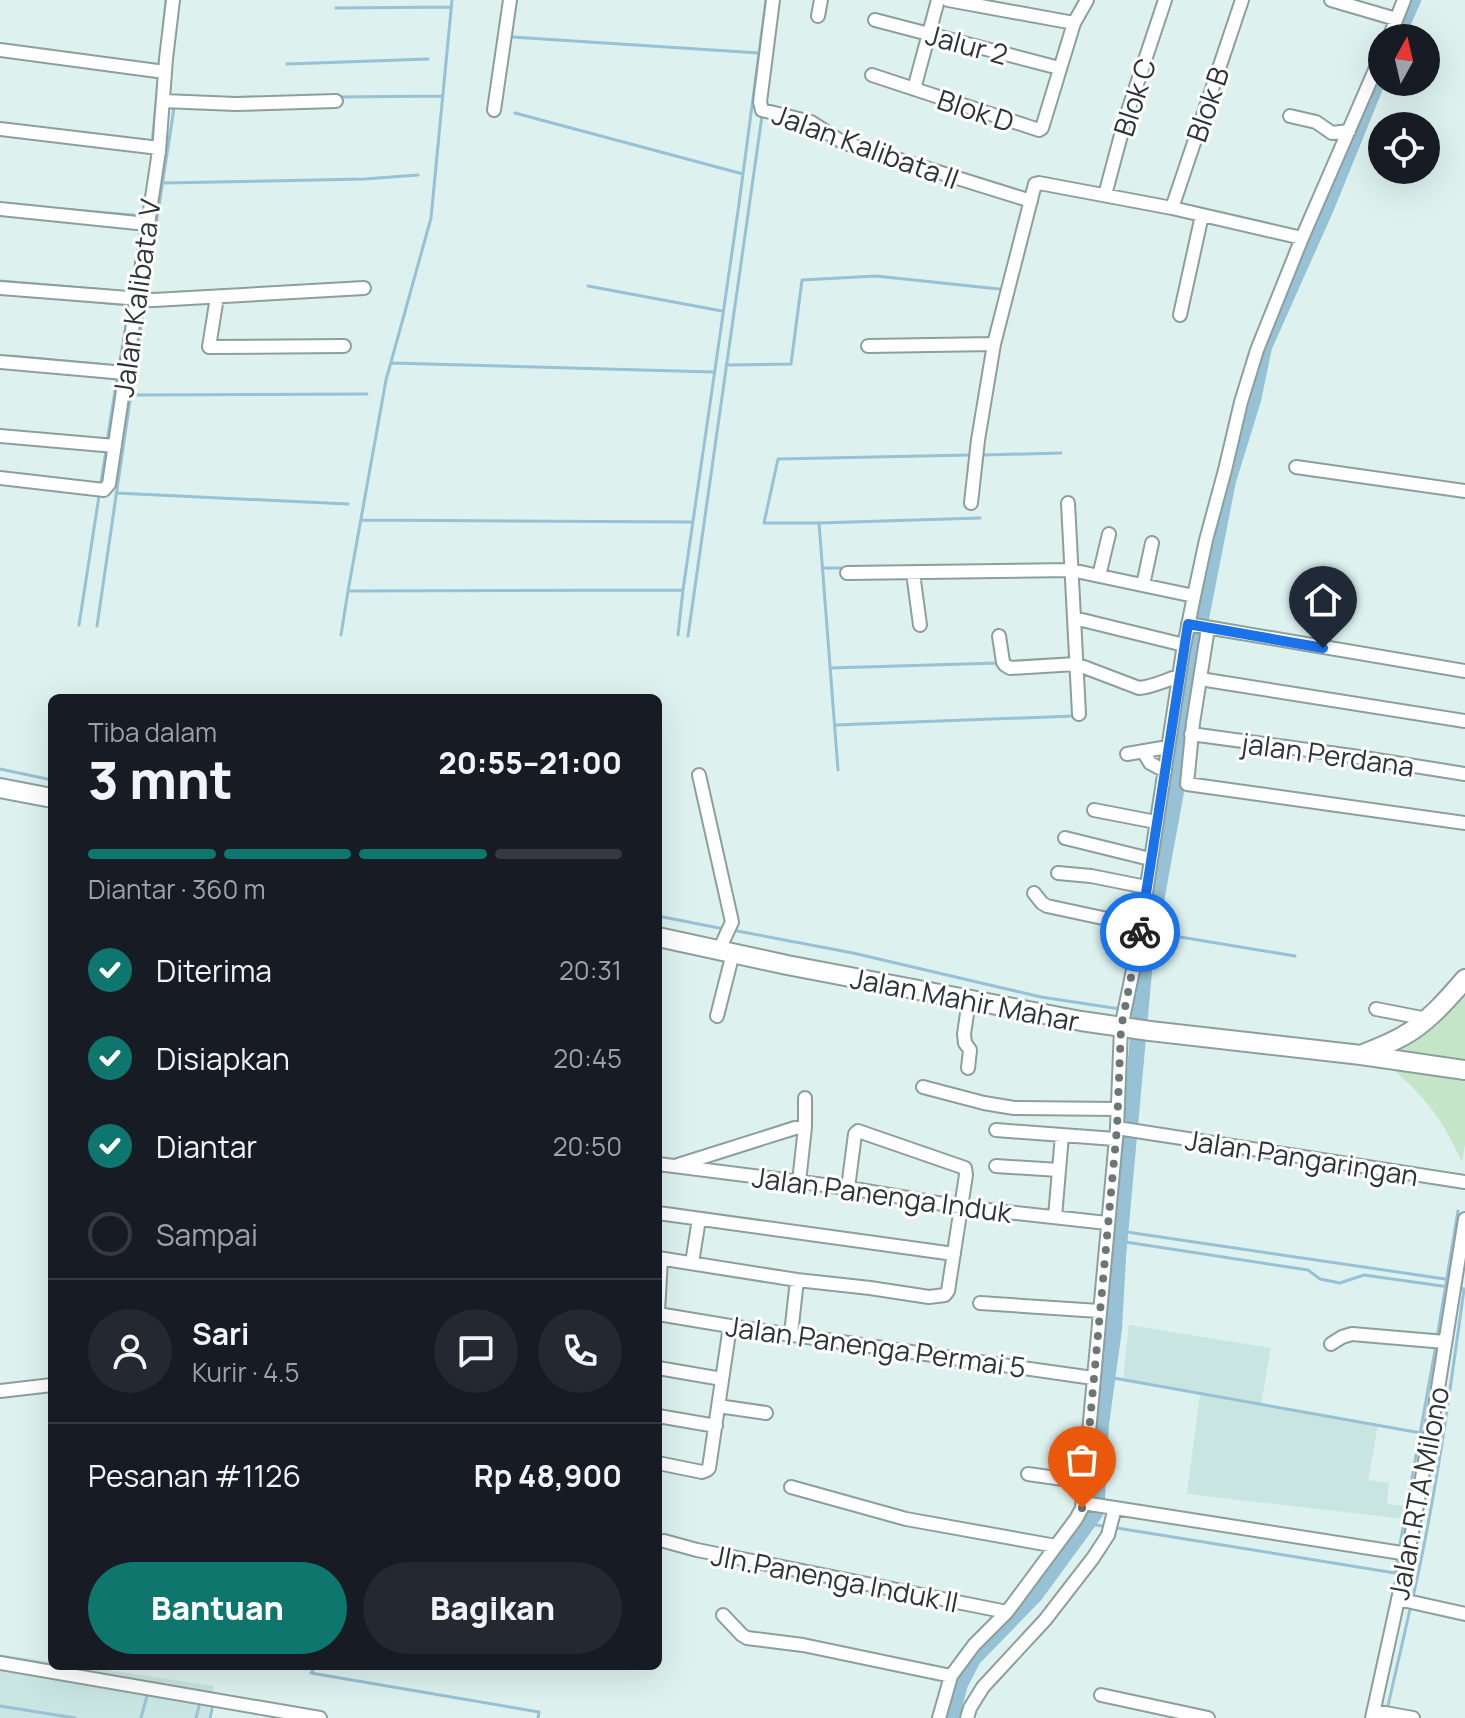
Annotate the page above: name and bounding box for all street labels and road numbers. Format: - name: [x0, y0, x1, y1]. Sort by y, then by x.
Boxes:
- street label: Jalur 2: [922, 15, 1012, 73]
- street label: Blok C: [1104, 53, 1164, 141]
- street label: Blok B: [1177, 61, 1237, 147]
- street label: Blok D: [933, 80, 1019, 140]
- street label: Jalan Kalibata II: [768, 95, 964, 197]
- street label: Jalan Kalibata V: [103, 196, 169, 399]
- street label: jalan Perdana: [1238, 723, 1417, 785]
- street label: Jalan Mahir Mahar: [847, 958, 1083, 1040]
- street label: Jalan Pangaringan: [1183, 1120, 1421, 1194]
- street label: Jalan Panenga Induk: [750, 1157, 1015, 1231]
- street label: Jalan Panenga Permai 5: [724, 1306, 1028, 1386]
- street label: Jalan RTA Milono: [1379, 1383, 1457, 1603]
- street label: Jln.Panenga Induk II: [708, 1535, 962, 1621]

